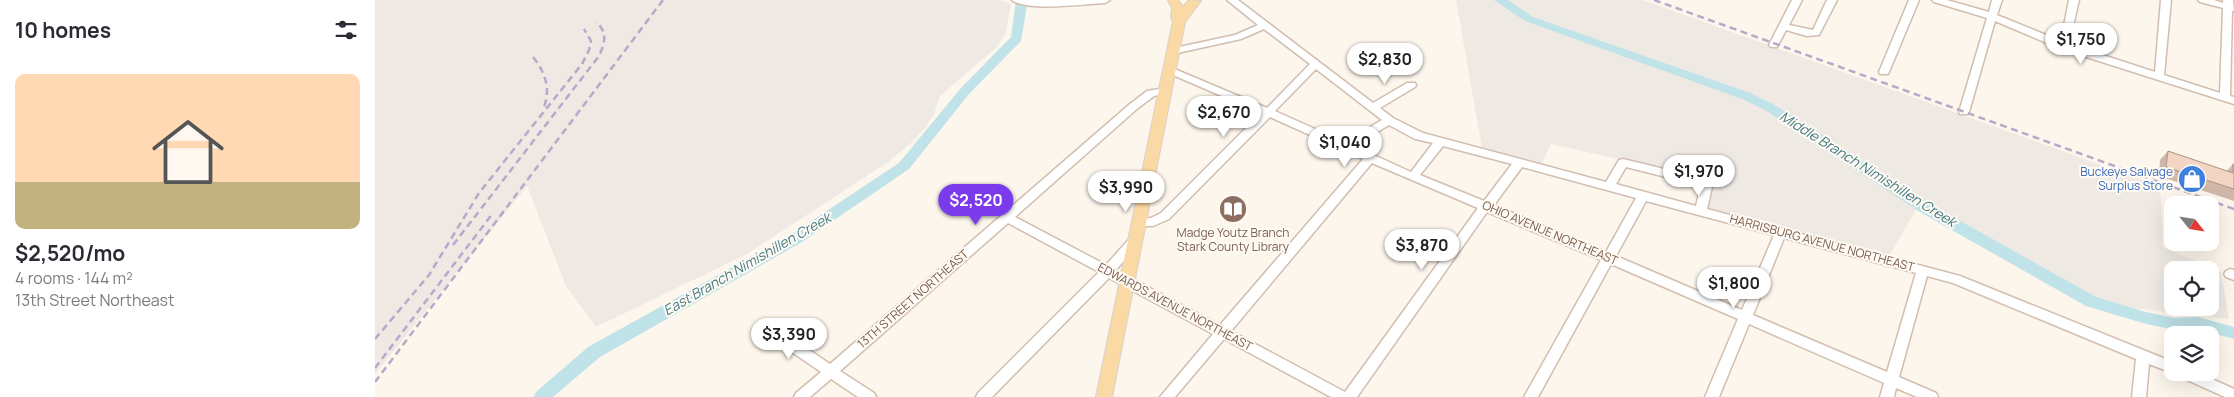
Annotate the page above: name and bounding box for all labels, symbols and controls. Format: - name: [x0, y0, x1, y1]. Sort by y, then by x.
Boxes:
- text: 10 homes: [15, 16, 111, 44]
- icon: filters: [332, 16, 360, 44]
- pin: $1,750: [2040, 22, 2122, 65]
- text: $1,750: [2056, 28, 2106, 50]
- pin: $2,830: [1344, 42, 1426, 85]
- text: $2,830: [1358, 48, 1412, 70]
- pin: $2,670: [1183, 96, 1265, 138]
- text: $2,670: [1197, 101, 1251, 123]
- water label: Middle Branch Nimishillen Creek: [1776, 106, 1962, 232]
- icon: home: [143, 107, 233, 197]
- pin: $1,040: [1304, 126, 1386, 168]
- text: $1,040: [1319, 131, 1371, 153]
- pin: $1,970: [1658, 154, 1740, 197]
- text: $1,970: [1674, 160, 1724, 182]
- place label: Buckeye Salvage Surplus Store: [2080, 163, 2173, 194]
- shop icon: Buckeye Salvage Surplus Store: [2177, 164, 2207, 194]
- pin: $3,990: [1085, 170, 1167, 213]
- text: $3,990: [1099, 176, 1153, 198]
- pin: $2,520: [935, 184, 1017, 226]
- text: $2,520: [949, 189, 1003, 211]
- library icon: Madge Youtz Branch Stark County Library: [1218, 194, 1248, 224]
- street label: OHIO AVENUE NORTHEAST: [1480, 196, 1622, 269]
- north arrow: [2164, 196, 2219, 251]
- map controls: [2164, 196, 2219, 381]
- water label: East Branch Nimishillen Creek: [659, 207, 836, 319]
- street label: HARRISBURG AVENUE NORTHEAST: [1728, 210, 1917, 276]
- place label: Madge Youtz Branch Stark County Library: [1177, 224, 1290, 255]
- pin: $3,870: [1381, 228, 1463, 271]
- text: $3,870: [1395, 234, 1449, 256]
- text: $2,520/mo: [15, 239, 125, 267]
- street label: 13TH STREET NORTHEAST: [853, 245, 973, 352]
- street label: EDWARDS AVENUE NORTHEAST: [1095, 258, 1256, 355]
- button: locate: [2164, 261, 2219, 316]
- pin: $1,800: [1693, 266, 1775, 309]
- text: 4 rooms · 144 m²: [15, 267, 133, 289]
- text: $1,800: [1708, 272, 1760, 294]
- text: 13th Street Northeast: [15, 289, 174, 311]
- pin: $3,390: [748, 318, 830, 360]
- text: $3,390: [762, 323, 816, 345]
- button: layers: [2164, 326, 2219, 381]

